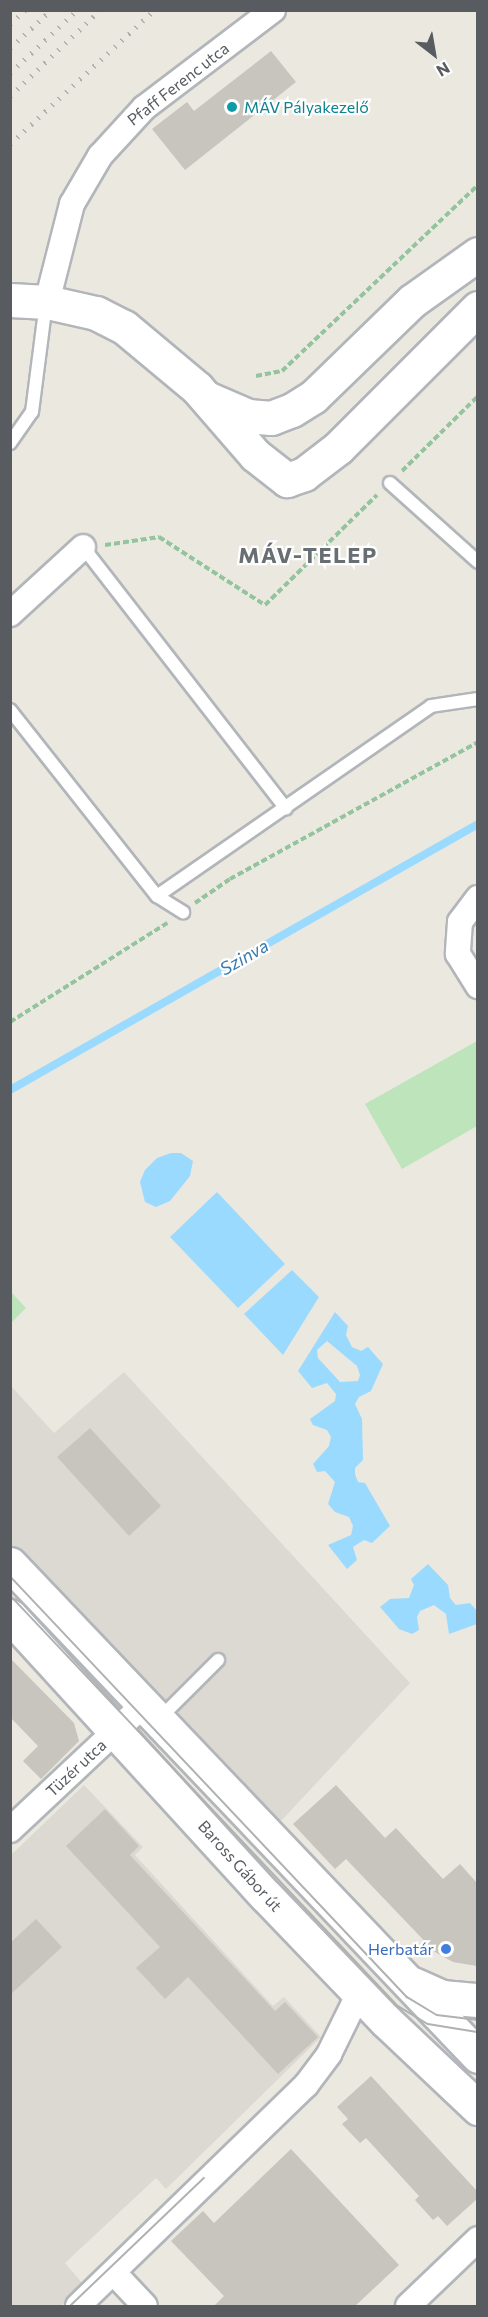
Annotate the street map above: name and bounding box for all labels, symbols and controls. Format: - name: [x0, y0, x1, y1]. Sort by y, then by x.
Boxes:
- north arrow: [404, 24, 464, 84]
- street label: Pfaff Ferenc utca: [123, 38, 233, 130]
- text: N: [433, 59, 454, 81]
- place label: MÁV Pályakezelő: [244, 97, 369, 117]
- marker: MÁV Pályakezelő: [225, 100, 239, 114]
- district label: MÁV-TELEP: [238, 542, 378, 568]
- water label: Szinva: [216, 935, 272, 979]
- street label: Tüzér utca: [42, 1735, 110, 1801]
- street label: Baross Gábor út: [194, 1817, 286, 1915]
- place label: Herbatár: [368, 1939, 434, 1959]
- marker: Herbatár: [439, 1942, 453, 1956]

